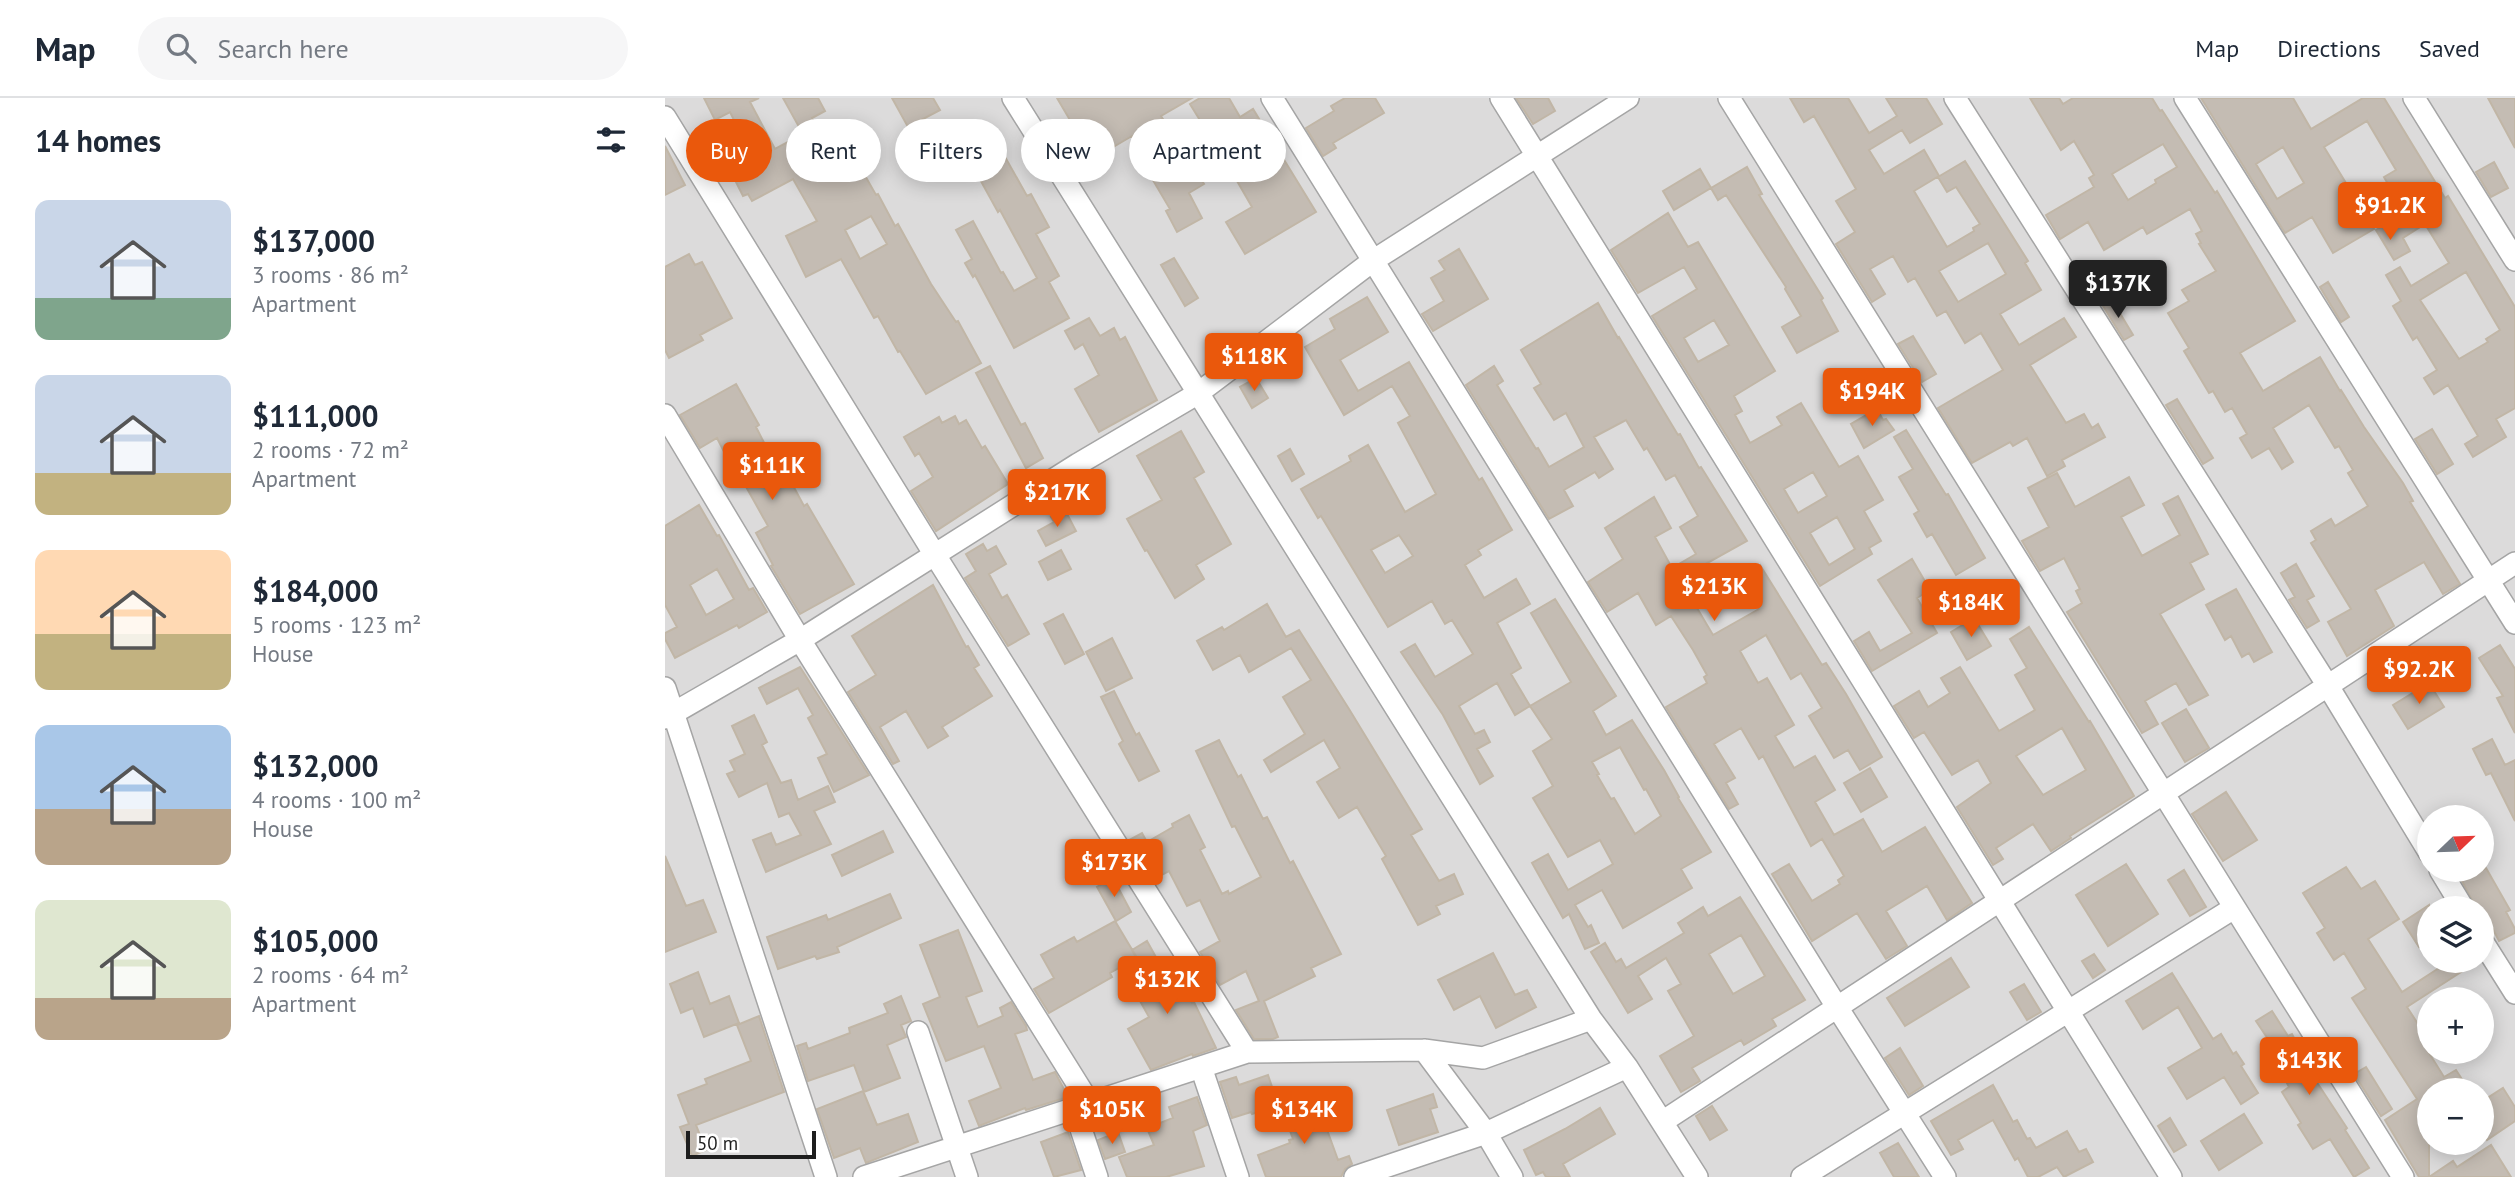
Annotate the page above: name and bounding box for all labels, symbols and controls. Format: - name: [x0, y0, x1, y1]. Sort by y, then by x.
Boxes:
- search box: [138, 17, 628, 80]
- text: Map: [35, 27, 96, 70]
- icon: search: [162, 29, 200, 67]
- text: Search here: [218, 32, 349, 65]
- text: Map: [2195, 33, 2239, 64]
- text: Directions: [2277, 33, 2381, 64]
- text: Saved: [2419, 33, 2480, 64]
- chip: Buy: [686, 119, 772, 182]
- chip: Rent: [786, 119, 881, 182]
- chip: Filters: [895, 119, 1007, 182]
- chip: New: [1021, 119, 1115, 182]
- chip: Apartment: [1129, 119, 1286, 182]
- text: 14 homes: [35, 121, 161, 160]
- icon: filters: [592, 121, 630, 159]
- pin: $91.2K: [2333, 183, 2447, 242]
- text: $91.2K: [2354, 190, 2426, 219]
- text: $137,000: [252, 221, 375, 260]
- icon: home: [91, 228, 175, 312]
- text: 3 rooms · 86 m²: [252, 260, 409, 289]
- pin: $137K: [2069, 260, 2167, 320]
- text: $137K: [2085, 268, 2151, 297]
- text: Apartment: [252, 289, 356, 318]
- pin: $118K: [1205, 334, 1303, 393]
- text: $118K: [1221, 341, 1287, 370]
- pin: $194K: [1823, 368, 1921, 428]
- text: $194K: [1839, 376, 1905, 405]
- text: $111,000: [252, 396, 379, 435]
- icon: home: [91, 403, 175, 487]
- text: 2 rooms · 72 m²: [252, 435, 409, 464]
- pin: $111K: [723, 442, 821, 502]
- text: $111K: [739, 450, 805, 479]
- text: Apartment: [252, 464, 356, 493]
- pin: $217K: [1008, 470, 1106, 529]
- text: $217K: [1024, 477, 1090, 506]
- pin: $213K: [1665, 564, 1763, 623]
- text: $184,000: [252, 571, 379, 610]
- text: $213K: [1681, 571, 1747, 600]
- icon: home: [91, 578, 175, 662]
- pin: $184K: [1922, 580, 2020, 639]
- text: $184K: [1938, 587, 2004, 616]
- text: 5 rooms · 123 m²: [252, 610, 421, 639]
- text: House: [252, 639, 314, 668]
- pin: $92.2K: [2362, 646, 2476, 706]
- text: $92.2K: [2383, 654, 2455, 683]
- text: $132,000: [252, 746, 379, 785]
- icon: home: [91, 753, 175, 837]
- text: 4 rooms · 100 m²: [252, 785, 421, 814]
- north arrow: [2417, 805, 2494, 882]
- map controls: [2417, 805, 2494, 1155]
- text: House: [252, 814, 314, 843]
- pin: $173K: [1065, 840, 1163, 899]
- text: $173K: [1081, 847, 1147, 876]
- button: layers: [2417, 896, 2494, 973]
- text: $105,000: [252, 921, 379, 960]
- icon: home: [91, 928, 175, 1012]
- pin: $132K: [1118, 956, 1216, 1016]
- text: 2 rooms · 64 m²: [252, 960, 409, 989]
- text: $132K: [1134, 964, 1200, 993]
- button: +: [2417, 987, 2494, 1064]
- text: Apartment: [252, 989, 356, 1018]
- pin: $143K: [2260, 1038, 2358, 1097]
- text: $143K: [2276, 1045, 2342, 1074]
- button: −: [2417, 1078, 2494, 1155]
- pin: $105K: [1063, 1086, 1161, 1146]
- pin: $134K: [1255, 1086, 1353, 1146]
- text: $105K: [1079, 1094, 1145, 1123]
- text: $134K: [1271, 1094, 1337, 1123]
- scale bar: [686, 1128, 815, 1160]
- text: 50 m: [697, 1131, 738, 1155]

